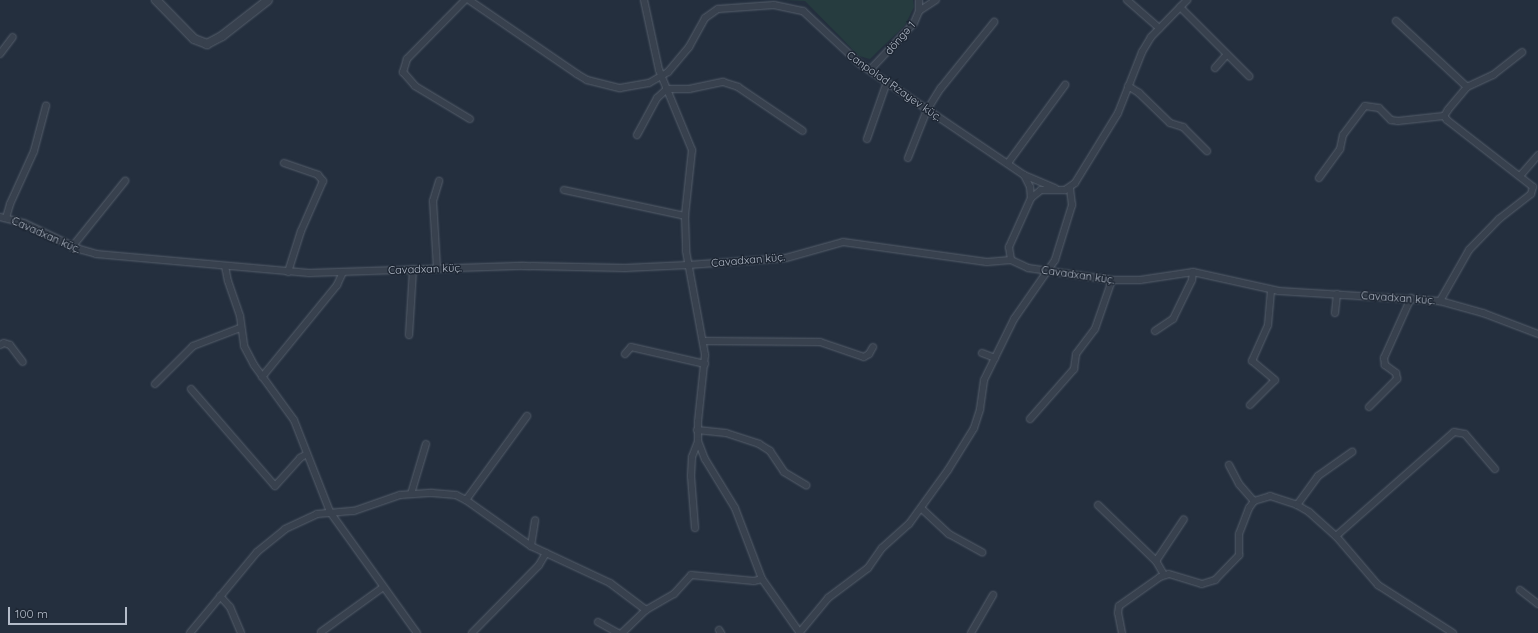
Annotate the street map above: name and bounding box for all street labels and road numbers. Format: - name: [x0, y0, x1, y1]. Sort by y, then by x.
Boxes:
- street label: döngə 1: [882, 19, 918, 57]
- street label: Canpolad Rzayev küç.: [844, 48, 944, 124]
- street label: Cavadxan küç.: [10, 214, 82, 256]
- street label: Cavadxan küç.: [711, 250, 785, 270]
- street label: Cavadxan küç.: [388, 261, 462, 277]
- street label: Cavadxan küç.: [1040, 263, 1116, 287]
- street label: Cavadxan küç.: [1361, 289, 1435, 307]

